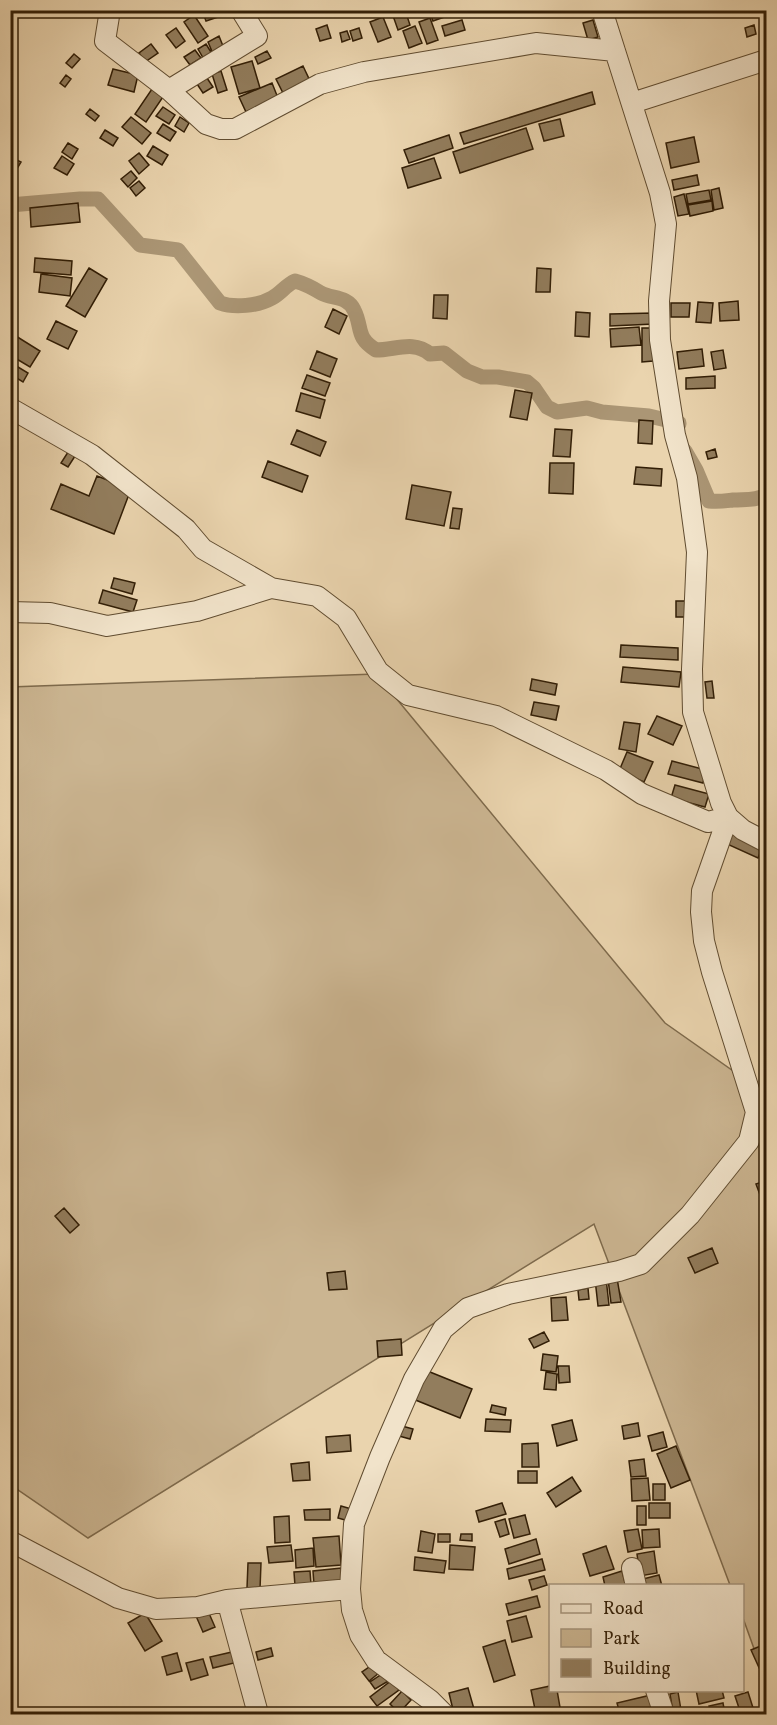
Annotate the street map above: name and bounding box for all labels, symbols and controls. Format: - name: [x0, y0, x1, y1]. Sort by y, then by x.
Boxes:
- legend: [549, 1584, 744, 1692]
- text: Road: [603, 1597, 644, 1622]
- text: Park: [603, 1627, 640, 1652]
- text: Building: [603, 1657, 671, 1682]

